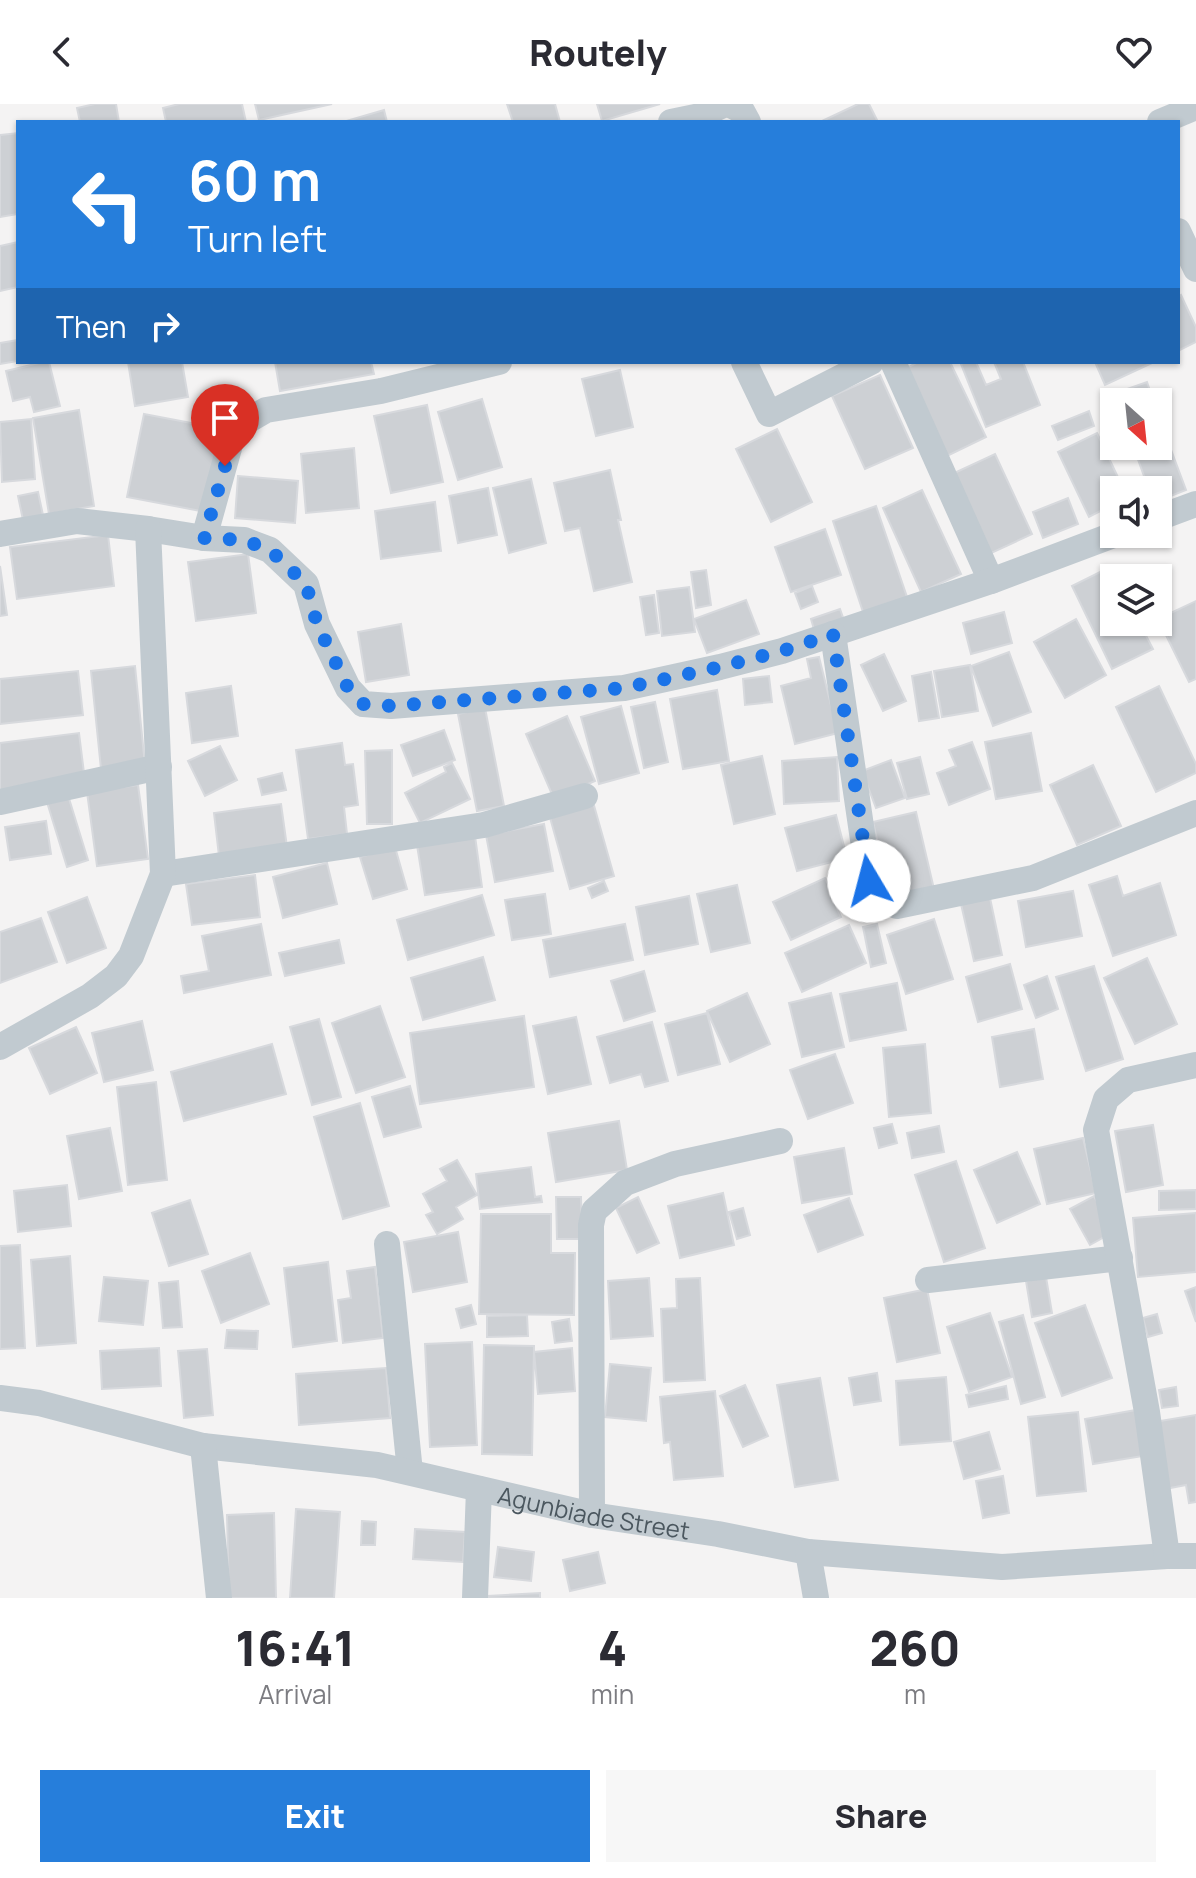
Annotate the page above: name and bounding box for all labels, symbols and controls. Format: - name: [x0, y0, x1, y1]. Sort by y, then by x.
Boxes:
- text: Routely: [529, 28, 667, 77]
- icon: back: [40, 30, 84, 74]
- icon: heart: [1112, 30, 1156, 74]
- text: 60 m: [188, 141, 321, 218]
- icon: left: [56, 152, 160, 256]
- text: Turn left: [188, 214, 327, 263]
- icon: right: [143, 304, 187, 348]
- text: Then: [56, 306, 127, 347]
- pin: [191, 384, 259, 466]
- north arrow: [1100, 388, 1172, 460]
- map controls: [1100, 388, 1172, 636]
- icon: arrive: [203, 396, 247, 440]
- button: sound: [1100, 476, 1172, 548]
- button: layers: [1100, 564, 1172, 636]
- position arrow: [827, 839, 911, 923]
- street label: Agunbiade Street: [495, 1477, 692, 1546]
- text: 16:41: [235, 1615, 355, 1680]
- text: 4: [598, 1615, 627, 1680]
- text: 260: [869, 1615, 961, 1680]
- text: Arrival: [258, 1676, 332, 1712]
- text: min: [591, 1676, 634, 1712]
- text: m: [904, 1676, 926, 1712]
- button: Exit: [40, 1770, 590, 1862]
- button: Share: [606, 1770, 1156, 1862]

